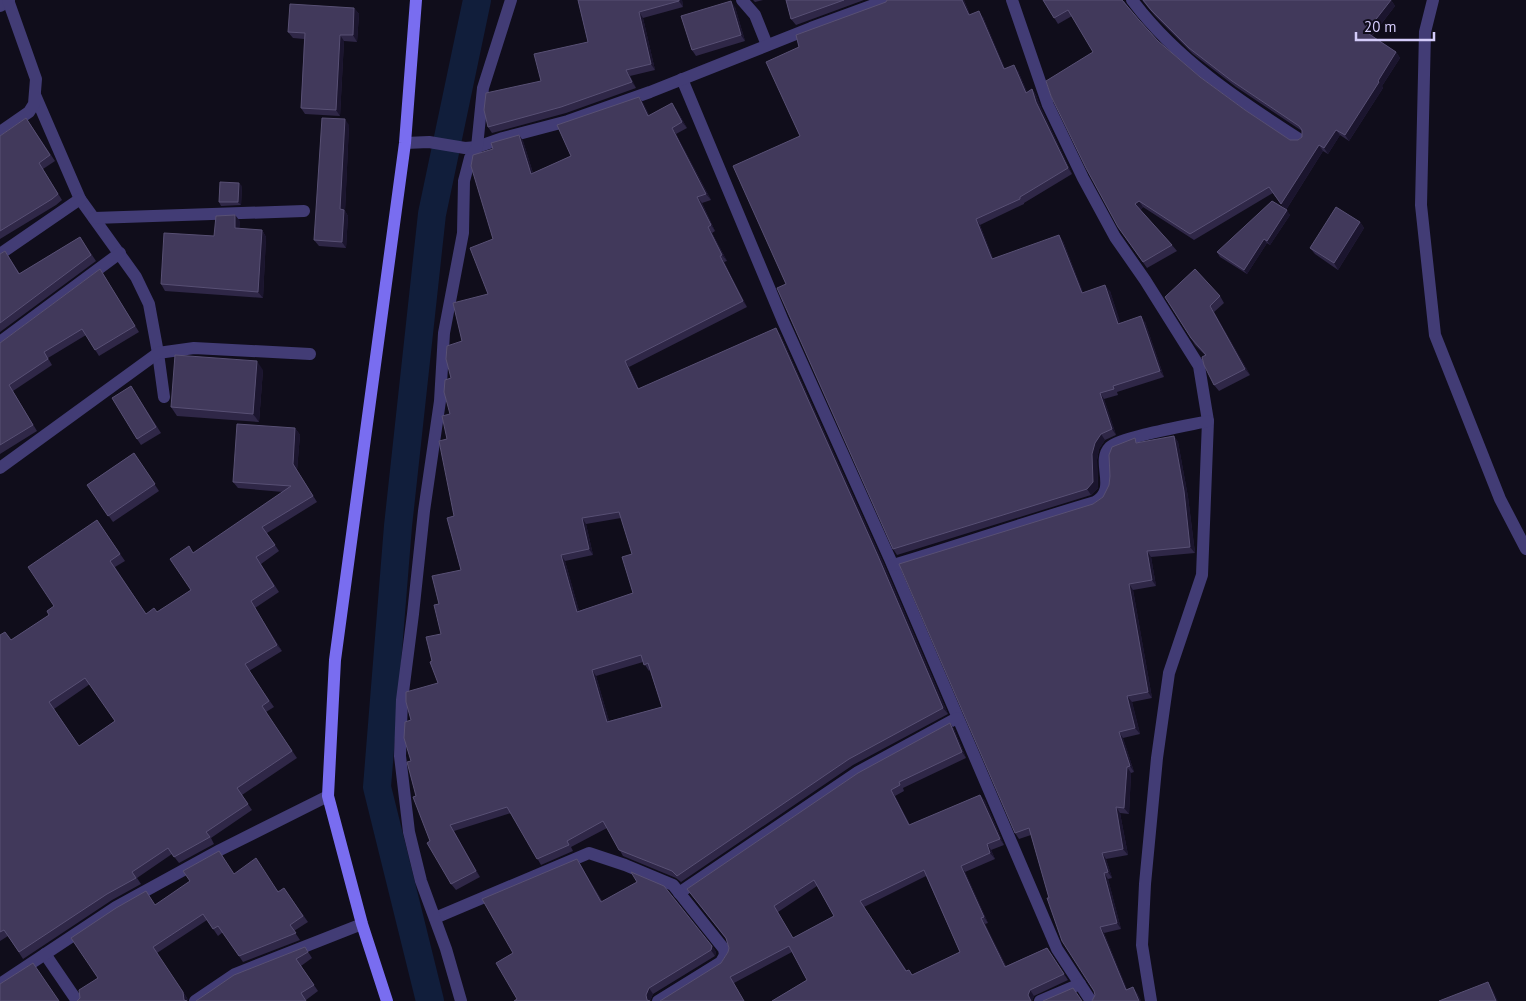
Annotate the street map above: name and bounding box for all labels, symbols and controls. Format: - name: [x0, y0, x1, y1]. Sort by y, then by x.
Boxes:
- scale bar: [1356, 10, 1434, 42]
- text: 20 m: [1364, 17, 1397, 36]

